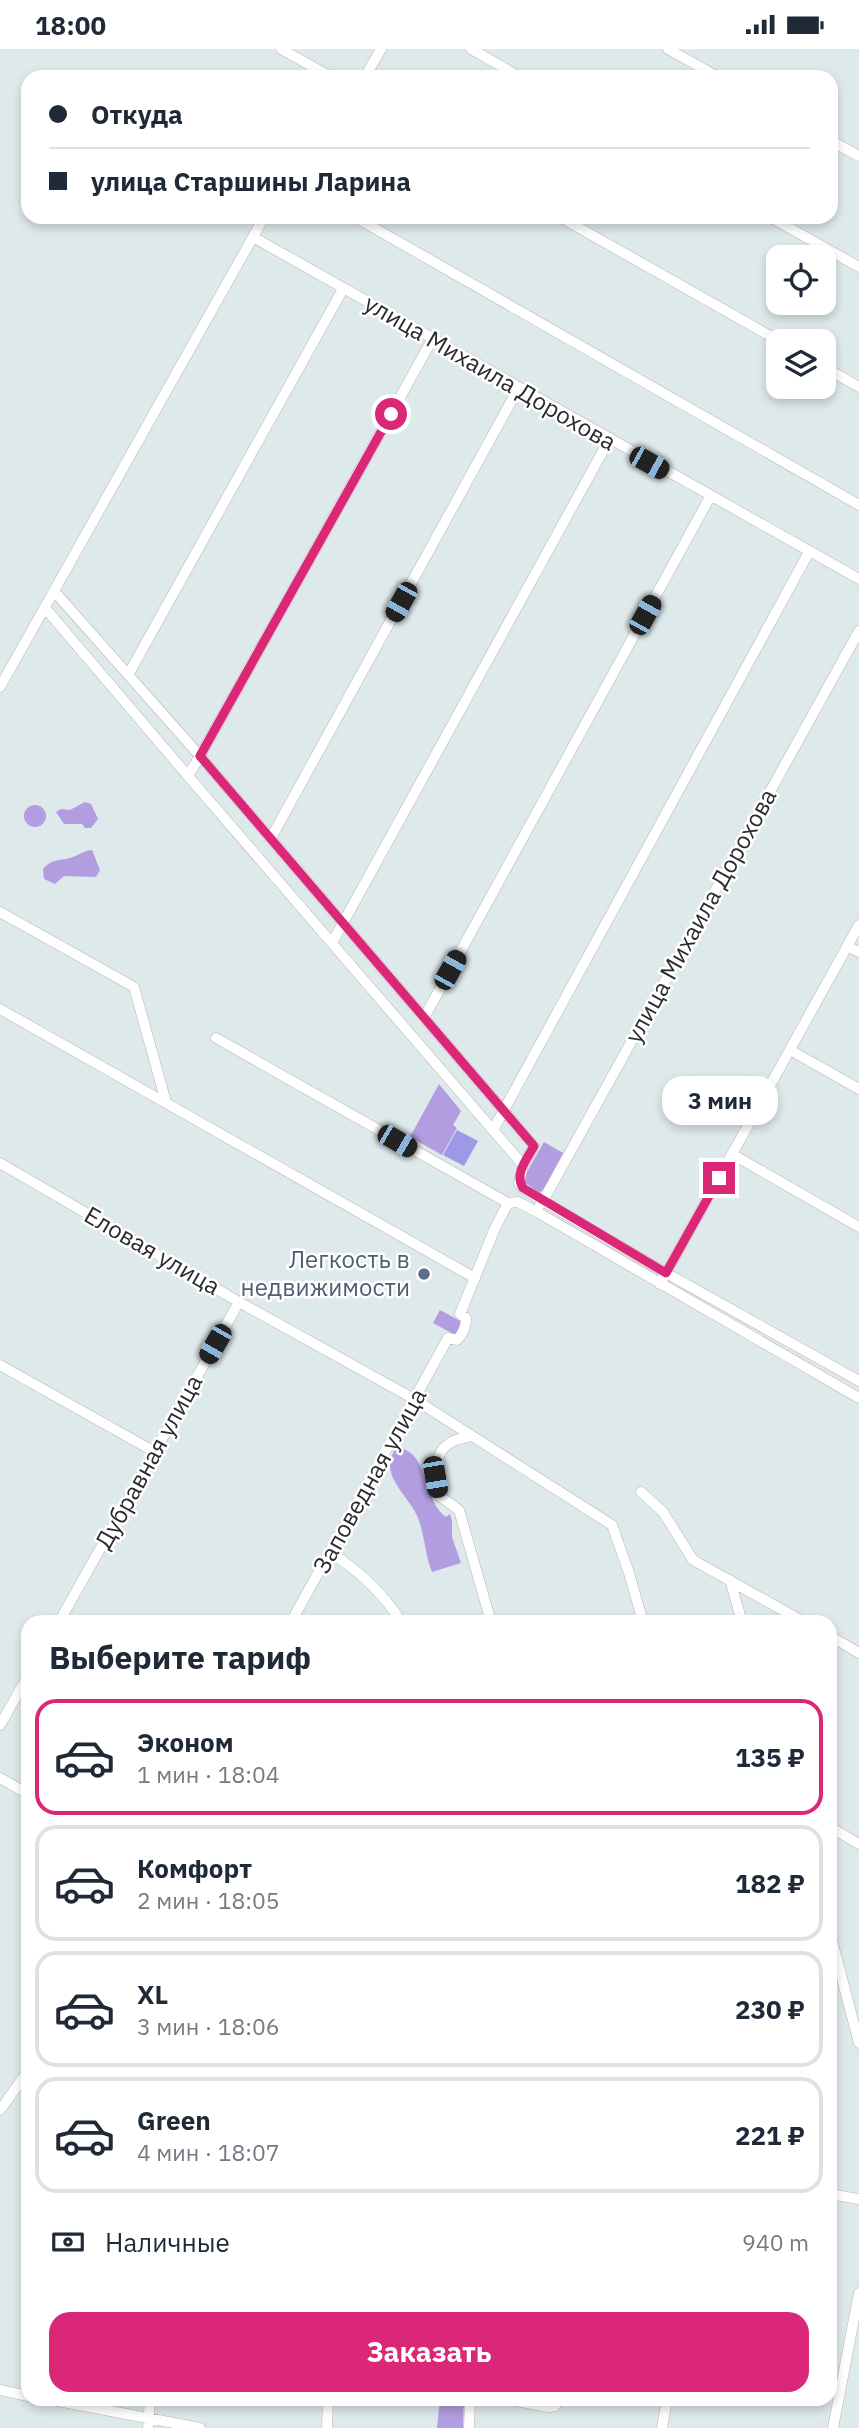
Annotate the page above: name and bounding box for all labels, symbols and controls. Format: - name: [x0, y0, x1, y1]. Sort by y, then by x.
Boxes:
- text: 18:00: [35, 8, 106, 42]
- text: Откуда: [91, 97, 183, 131]
- text: улица Старшины Ларина: [91, 164, 411, 198]
- map controls: [766, 245, 836, 399]
- button: locate: [766, 245, 836, 315]
- street label: улица Михаила Дорохова: [359, 287, 623, 458]
- button: layers: [766, 329, 836, 399]
- route start: [375, 398, 407, 430]
- car: [626, 444, 673, 482]
- car: [382, 579, 421, 625]
- car: [626, 592, 665, 638]
- street label: улица Михаила Дорохова: [617, 783, 784, 1048]
- car: [431, 947, 470, 993]
- callout: 3 мин: [661, 1077, 777, 1125]
- text: 3 мин: [688, 1085, 752, 1115]
- car: [374, 1121, 421, 1161]
- route end: [703, 1162, 735, 1194]
- street label: Еловая улица: [79, 1198, 226, 1302]
- place label: Легкость в недвижимости: [241, 1243, 410, 1303]
- marker: Легкость в недвижимости: [416, 1266, 432, 1282]
- car: [196, 1321, 235, 1367]
- street label: Дубравная улица: [87, 1368, 209, 1554]
- street label: Заповедная улица: [305, 1382, 433, 1579]
- car: [422, 1454, 449, 1500]
- text: Выберите тариф: [49, 1636, 311, 1678]
- text: Эконом: [137, 1725, 234, 1759]
- icon: car: [53, 1726, 116, 1789]
- text: 135 ₽: [735, 1740, 805, 1774]
- text: 1 мин · 18:04: [137, 1759, 280, 1789]
- text: Комфорт: [137, 1851, 252, 1885]
- icon: car: [53, 1852, 116, 1915]
- text: 182 ₽: [735, 1866, 805, 1900]
- text: 2 мин · 18:05: [137, 1885, 280, 1915]
- text: XL: [137, 1977, 168, 2011]
- icon: car: [53, 1978, 116, 2041]
- text: 230 ₽: [735, 1992, 805, 2026]
- text: 3 мин · 18:06: [137, 2011, 280, 2041]
- text: Green: [137, 2103, 211, 2137]
- icon: car: [53, 2104, 116, 2167]
- text: 221 ₽: [735, 2118, 805, 2152]
- text: 4 мин · 18:07: [137, 2137, 280, 2167]
- icon: cash: [49, 2223, 87, 2261]
- text: Наличные: [105, 2225, 230, 2259]
- text: 940 m: [742, 2227, 809, 2257]
- button: Заказать: [49, 2312, 809, 2392]

